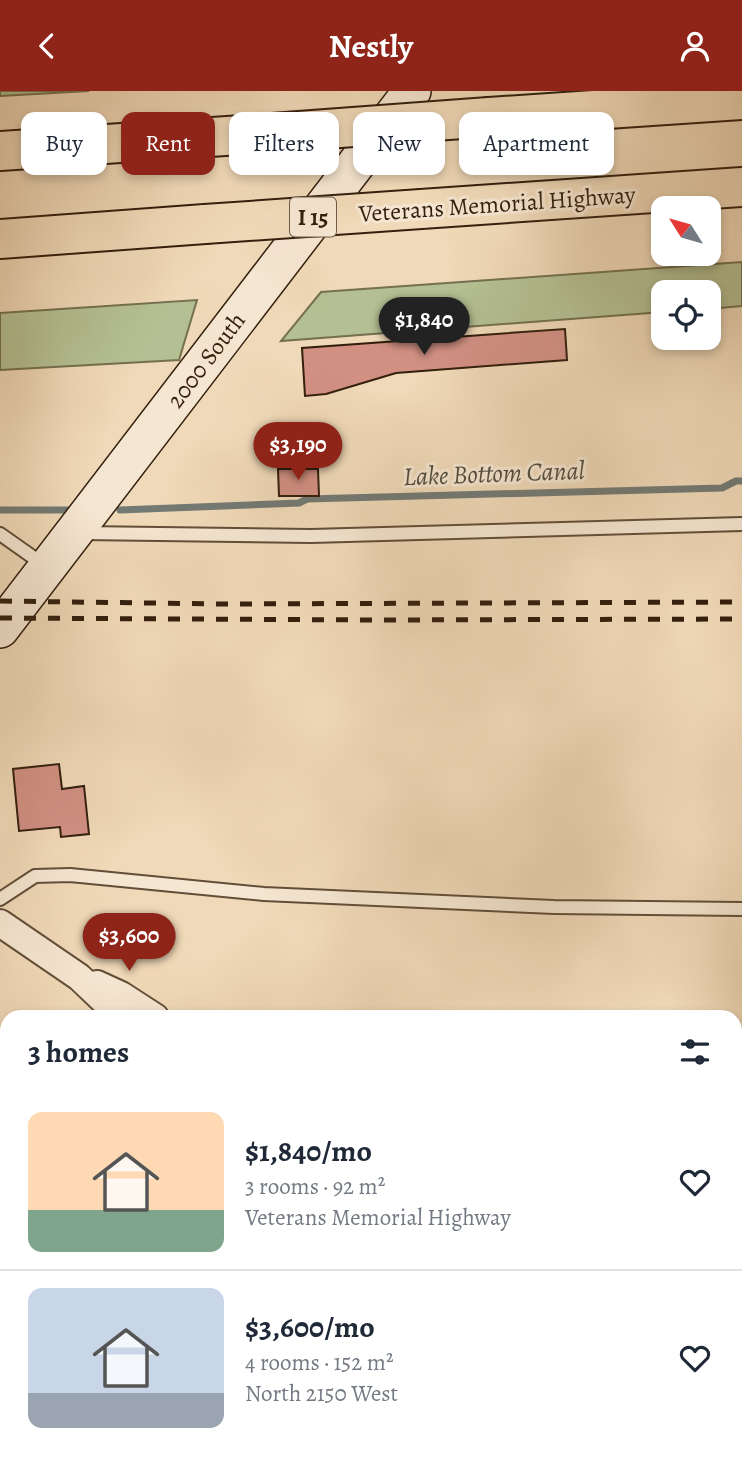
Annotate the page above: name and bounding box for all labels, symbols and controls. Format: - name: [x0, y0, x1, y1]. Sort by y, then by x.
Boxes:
- text: Nestly: [329, 24, 413, 68]
- icon: back: [28, 27, 66, 65]
- icon: person: [676, 27, 714, 65]
- chip: Buy: [21, 112, 107, 175]
- chip: Rent: [121, 112, 215, 175]
- chip: Filters: [229, 112, 339, 175]
- chip: New: [353, 112, 445, 175]
- chip: Apartment: [459, 112, 614, 175]
- street label: Veterans Memorial Highway: [357, 178, 637, 230]
- north arrow: [651, 196, 721, 266]
- map controls: [651, 196, 721, 350]
- road number: I 15: [290, 197, 336, 237]
- button: locate: [651, 280, 721, 350]
- pin: $1,840: [367, 297, 481, 357]
- text: $1,840: [395, 304, 453, 335]
- street label: 2000 South: [159, 305, 253, 415]
- pin: $3,190: [241, 423, 355, 482]
- text: $3,190: [269, 429, 327, 460]
- water label: Lake Bottom Canal: [403, 453, 586, 494]
- pin: $3,600: [72, 913, 186, 973]
- text: $3,600: [99, 920, 159, 951]
- text: 3 homes: [28, 1032, 129, 1072]
- icon: filters: [676, 1033, 714, 1071]
- text: $1,840/mo: [245, 1131, 372, 1171]
- icon: home: [84, 1140, 168, 1224]
- icon: heart: [676, 1163, 714, 1201]
- text: 3 rooms · 92 m²: [245, 1171, 385, 1202]
- text: Veterans Memorial Highway: [245, 1202, 511, 1233]
- text: $3,600/mo: [245, 1307, 375, 1347]
- icon: home: [84, 1316, 168, 1400]
- icon: heart: [676, 1339, 714, 1377]
- text: 4 rooms · 152 m²: [245, 1347, 393, 1378]
- text: North 2150 West: [245, 1378, 398, 1409]

